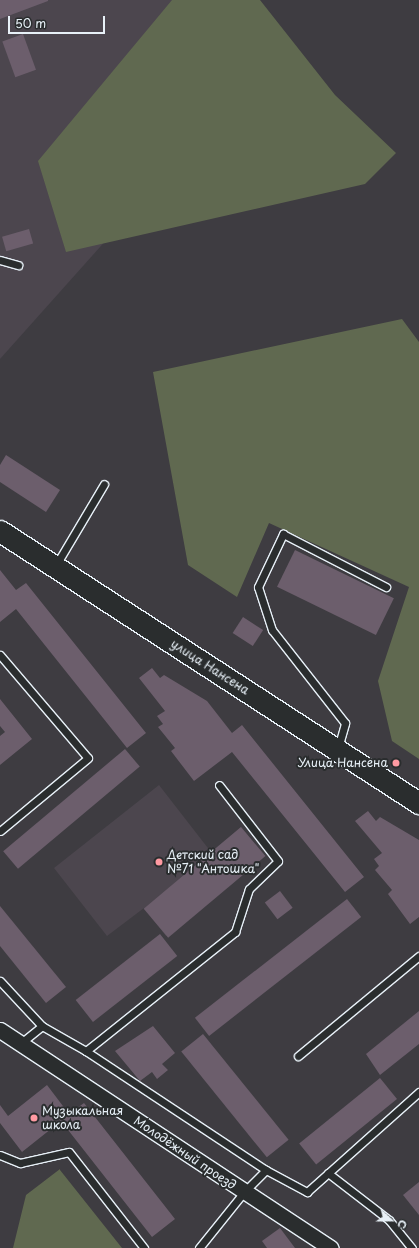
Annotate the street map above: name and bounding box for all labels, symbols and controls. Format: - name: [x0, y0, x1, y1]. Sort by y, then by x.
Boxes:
- scale bar: [10, 8, 107, 34]
- text: 50 m: [15, 14, 46, 32]
- street label: улица Нансена: [168, 636, 252, 698]
- place label: Улица Нансена: [297, 756, 388, 770]
- marker: Улица Нансена: [391, 758, 401, 768]
- place label: Детский сад №71 "Антошка": [167, 848, 260, 876]
- marker: Детский сад №71 "Антошка": [154, 857, 164, 867]
- place label: Музыкальная школа: [42, 1104, 123, 1132]
- marker: Музыкальная школа: [29, 1113, 39, 1123]
- street label: Молодёжный проезд: [131, 1113, 239, 1193]
- north arrow: [371, 1200, 411, 1240]
- text: С: [393, 1218, 412, 1231]

